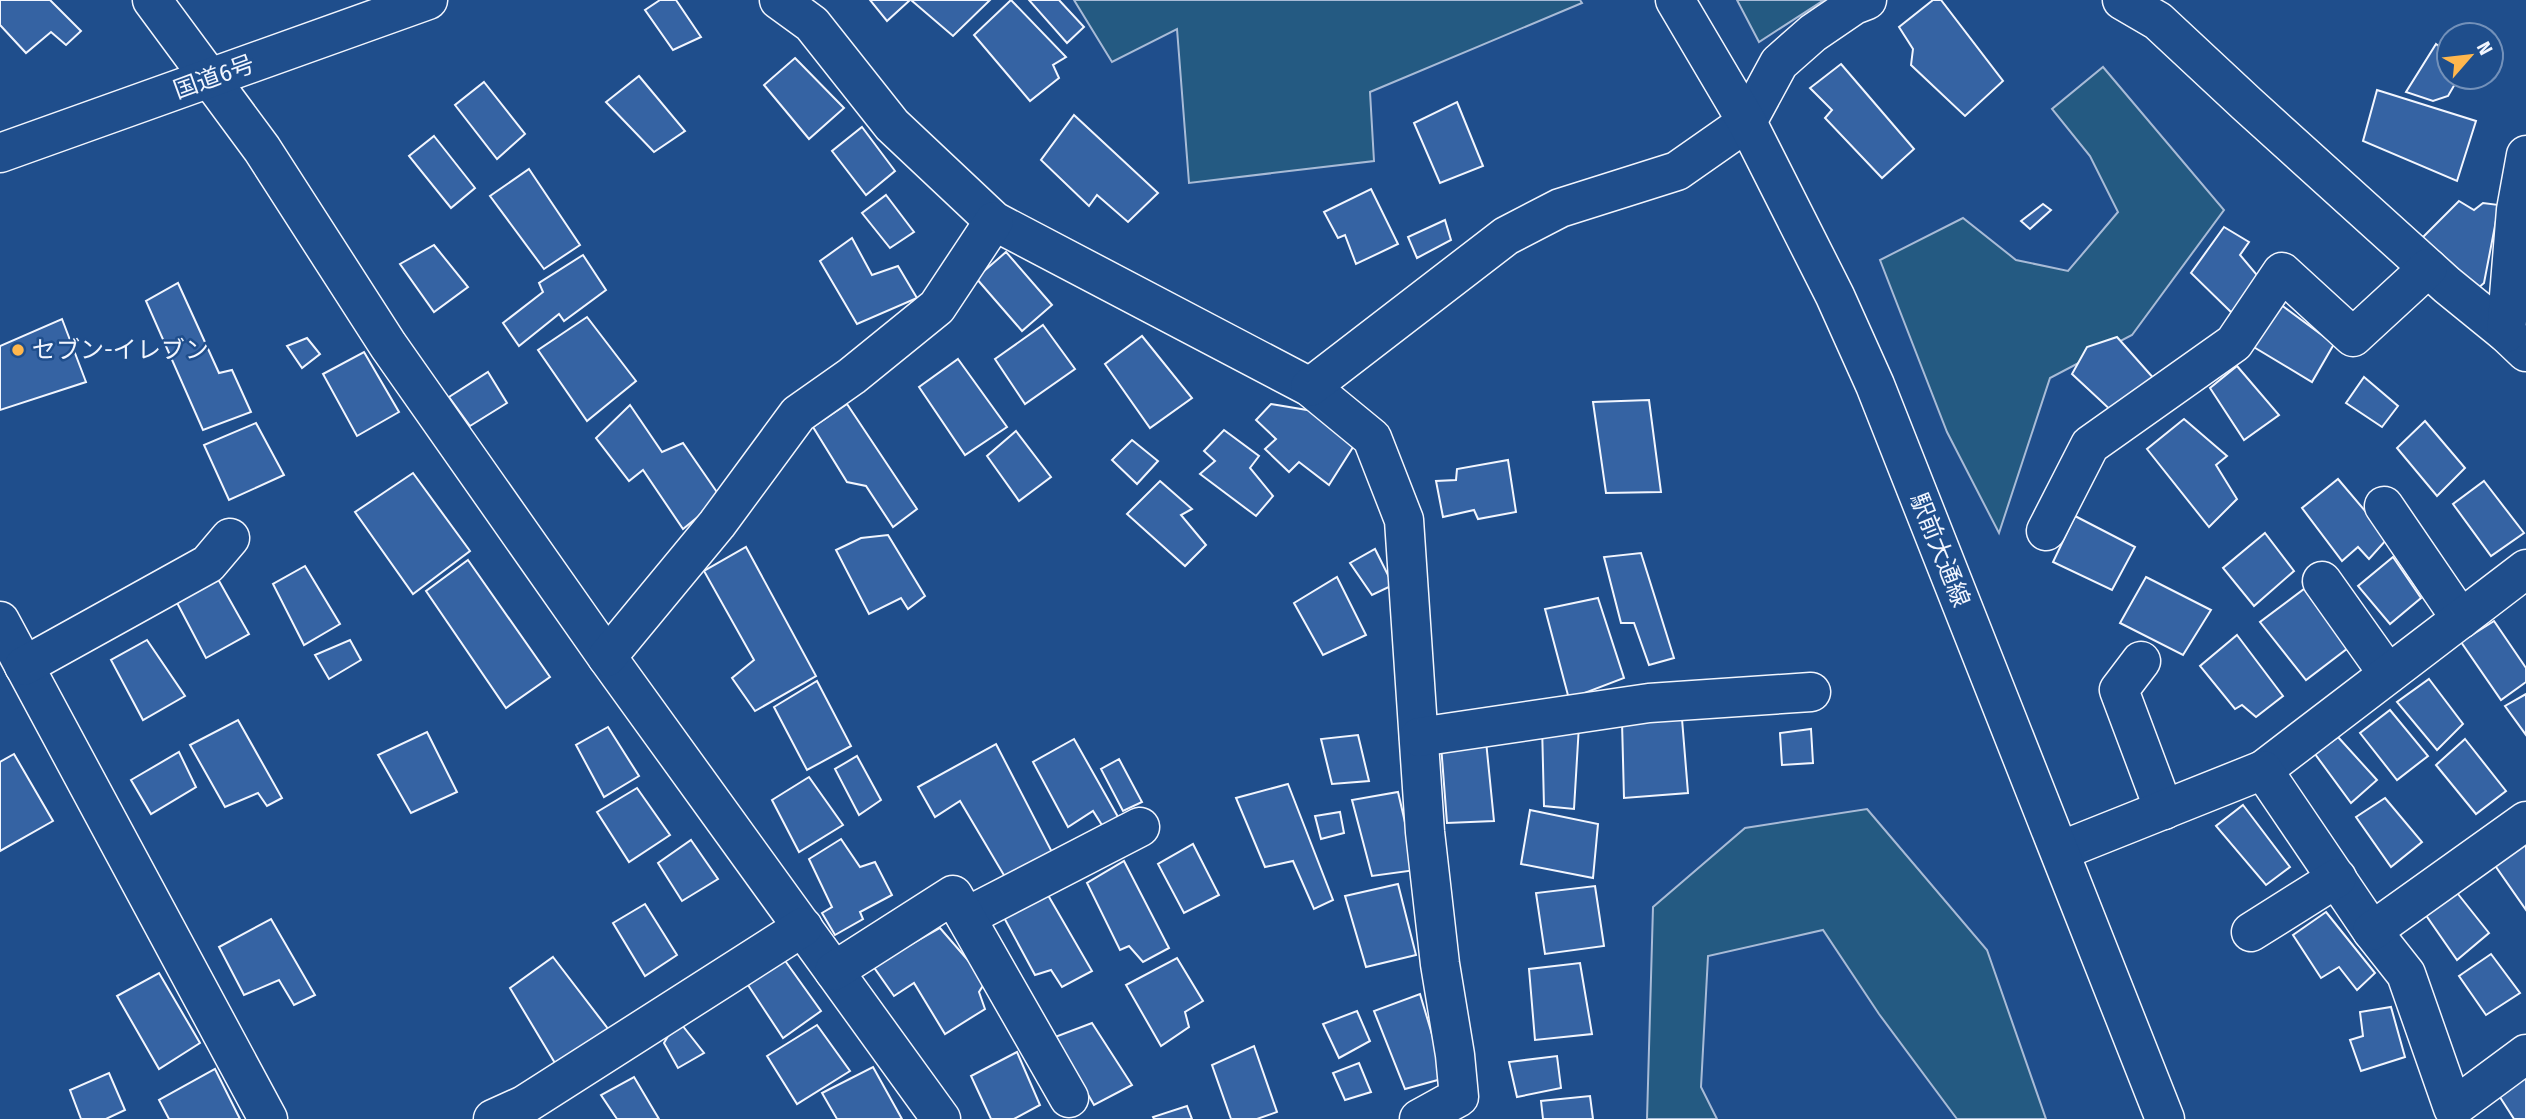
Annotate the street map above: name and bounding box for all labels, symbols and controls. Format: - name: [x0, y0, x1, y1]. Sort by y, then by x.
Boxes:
- north arrow: [2435, 21, 2505, 91]
- text: N: [2472, 38, 2497, 59]
- street label: 国道6号: [170, 49, 258, 105]
- place label: セブン-イレブン: [32, 336, 209, 364]
- marker: セブン-イレブン: [10, 342, 26, 358]
- street label: 駅前大通線: [1905, 489, 1975, 611]

